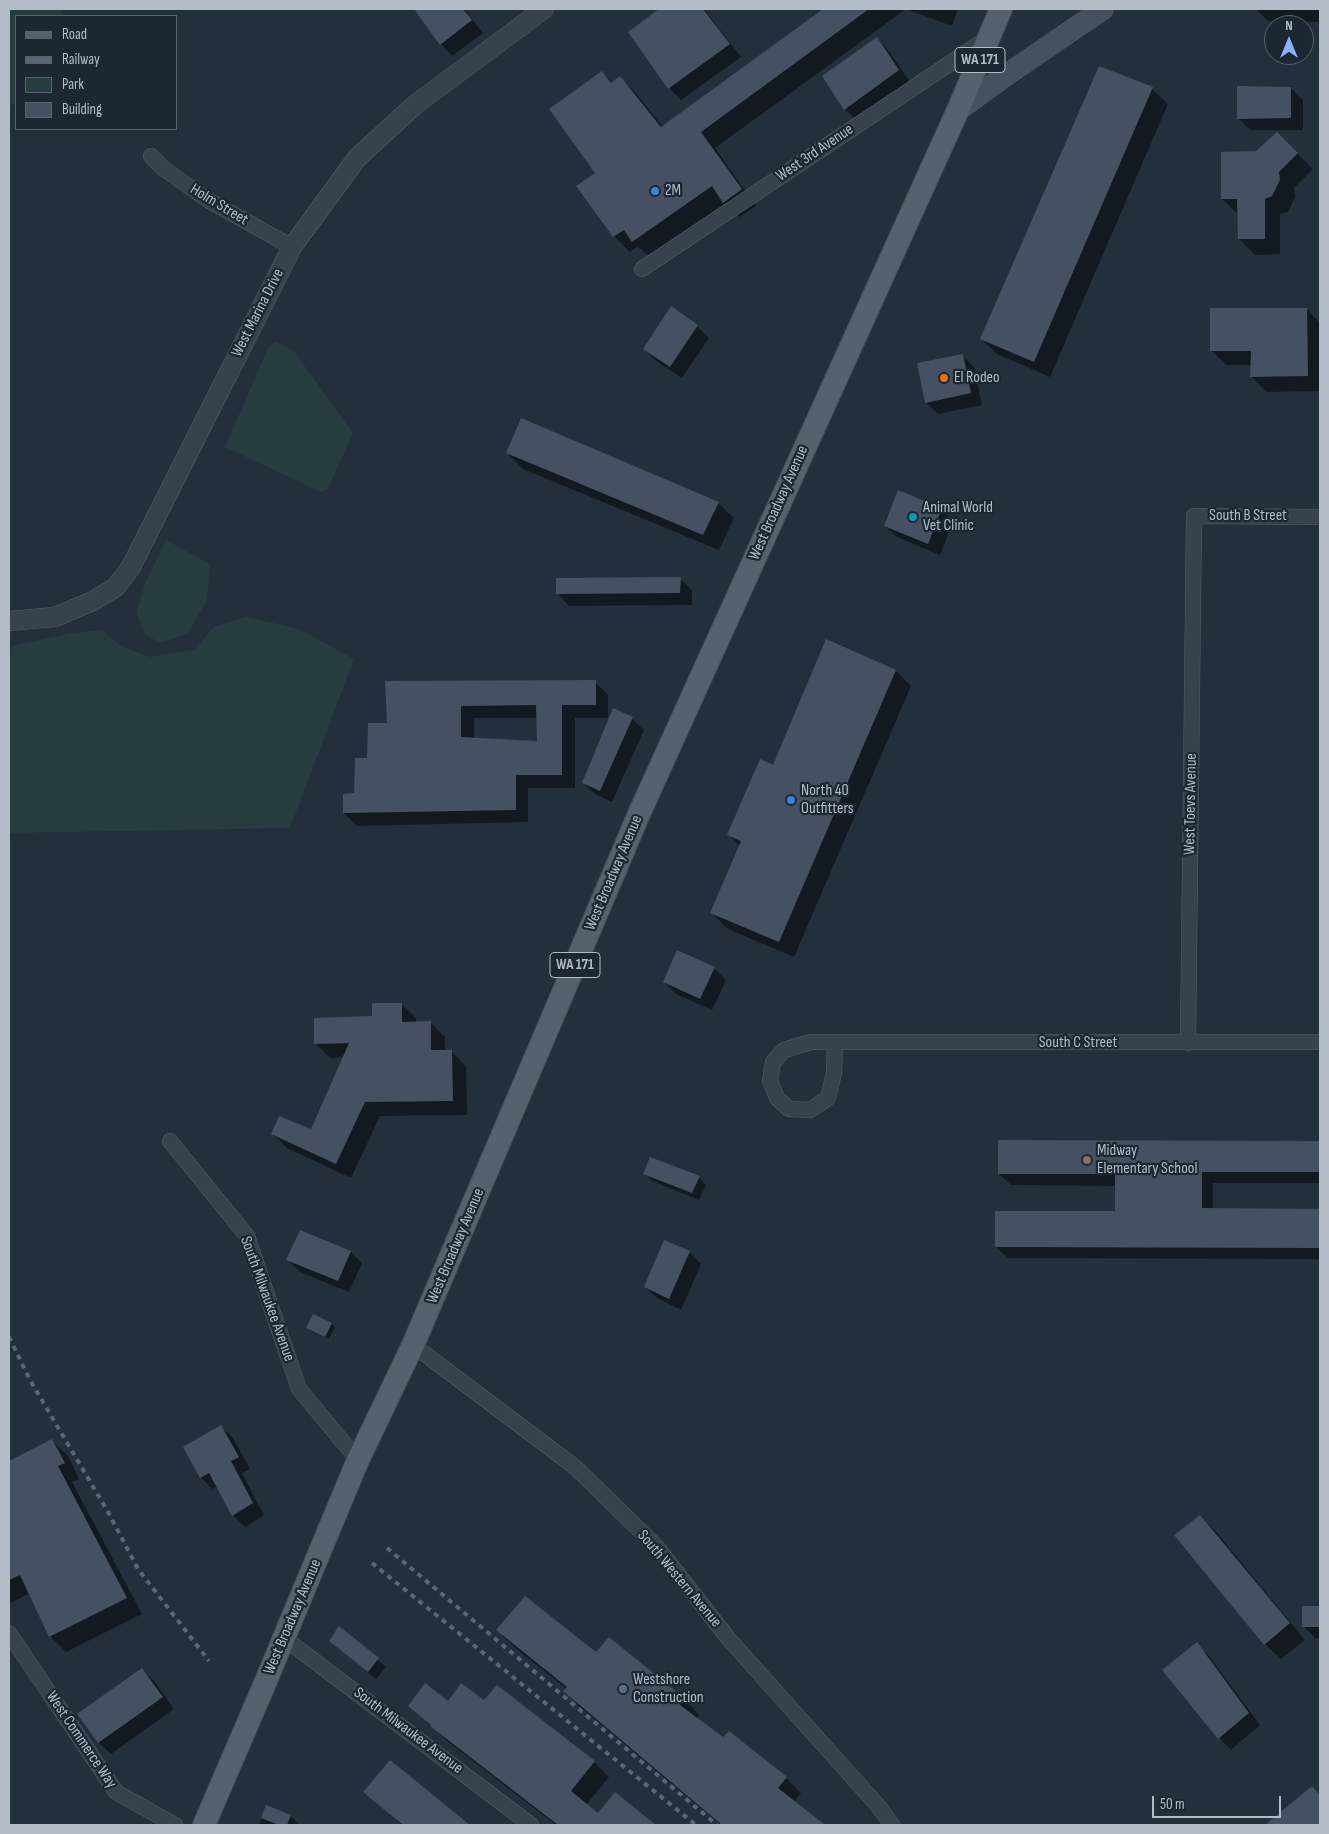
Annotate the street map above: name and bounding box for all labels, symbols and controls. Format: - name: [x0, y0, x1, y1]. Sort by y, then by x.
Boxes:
- legend: [15, 15, 178, 130]
- north arrow: [1264, 15, 1314, 65]
- text: N: [1285, 17, 1293, 34]
- text: Road: [62, 25, 87, 44]
- road number: WA 171: [955, 48, 1005, 72]
- text: Railway: [62, 50, 100, 69]
- text: Park: [62, 75, 84, 94]
- text: Building: [62, 100, 102, 119]
- street label: West 3rd Avenue: [773, 120, 857, 186]
- street label: Holm Street: [186, 180, 252, 230]
- place label: 2M: [665, 181, 681, 201]
- marker: 2M: [649, 185, 661, 197]
- street label: West Marina Drive: [228, 266, 288, 360]
- place label: El Rodeo: [954, 368, 1000, 388]
- marker: El Rodeo: [938, 372, 950, 384]
- street label: West Broadway Avenue: [745, 443, 813, 563]
- place label: Animal World Vet Clinic: [923, 498, 993, 536]
- street label: South B Street: [1209, 506, 1287, 526]
- marker: Animal World Vet Clinic: [907, 511, 919, 523]
- street label: West Toevs Avenue: [1181, 753, 1201, 855]
- place label: North 40 Outfitters: [801, 781, 854, 819]
- marker: North 40 Outfitters: [785, 794, 797, 806]
- street label: West Broadway Avenue: [581, 812, 647, 934]
- road number: WA 171: [550, 952, 600, 978]
- street label: South C Street: [1039, 1033, 1117, 1053]
- place label: Midway Elementary School: [1097, 1141, 1197, 1179]
- marker: Midway Elementary School: [1081, 1154, 1093, 1166]
- street label: West Broadway Avenue: [423, 1185, 489, 1307]
- street label: South Milwaukee Avenue: [235, 1234, 299, 1364]
- street label: South Western Avenue: [633, 1526, 725, 1632]
- street label: West Broadway Avenue: [260, 1556, 326, 1678]
- place label: Westshore Construction: [633, 1670, 704, 1708]
- marker: Westshore Construction: [617, 1683, 629, 1695]
- street label: South Milwaukee Avenue: [350, 1684, 466, 1778]
- street label: West Commerce Way: [41, 1688, 121, 1792]
- scale bar: [1154, 1786, 1283, 1818]
- text: 50 m: [1160, 1795, 1185, 1814]

